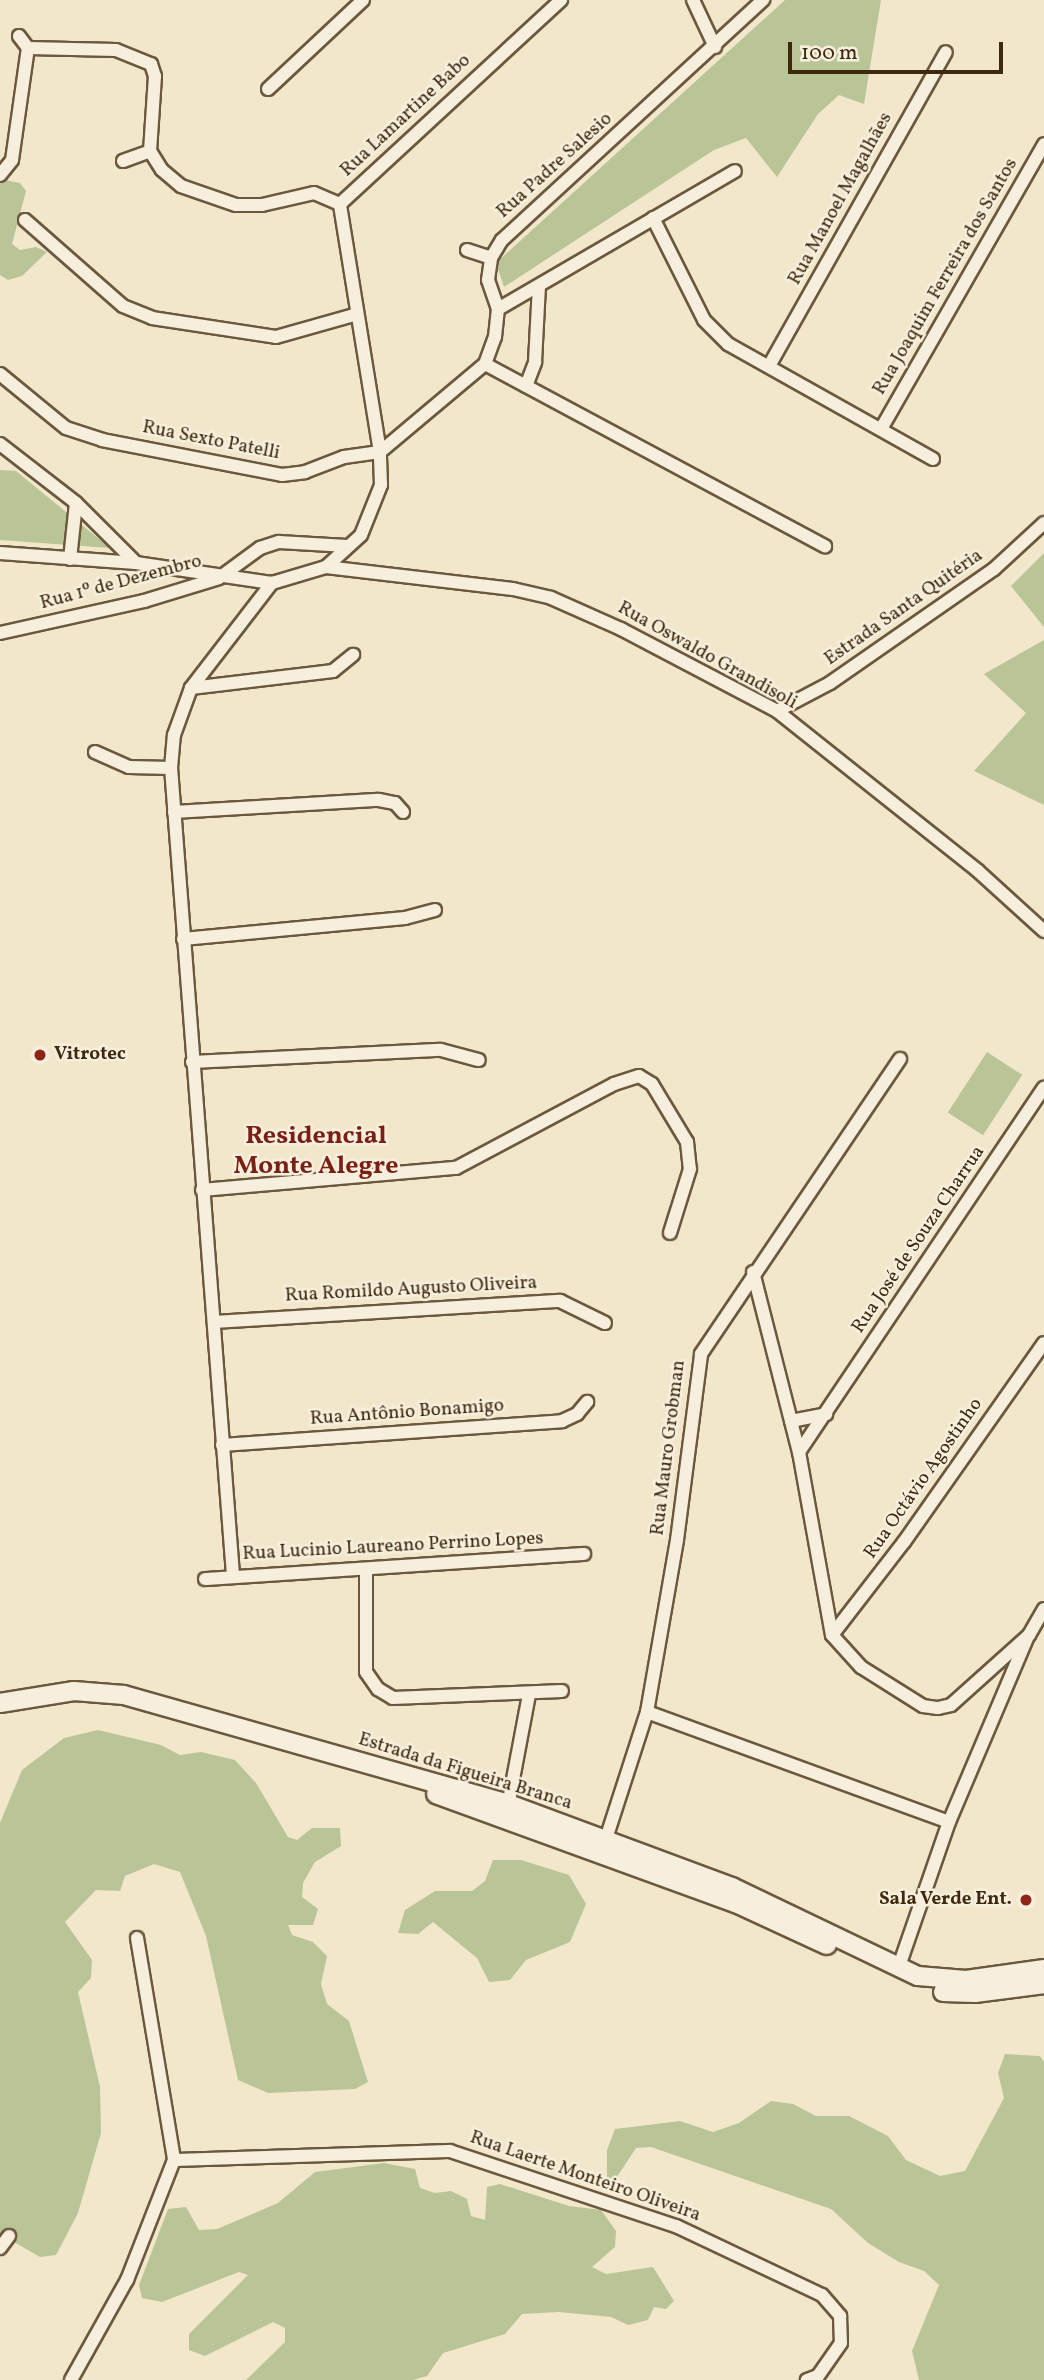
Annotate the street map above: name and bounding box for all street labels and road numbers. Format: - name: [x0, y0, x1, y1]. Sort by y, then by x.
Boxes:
- street label: Rua Lamartine Babo: [336, 50, 476, 182]
- street label: Rua Padre Salesio: [493, 108, 617, 224]
- street label: Rua Manoel Magalhães: [784, 109, 898, 289]
- street label: Rua Joaquim Ferreira dos Santos: [869, 155, 1023, 399]
- street label: Rua Sexto Patelli: [140, 416, 282, 466]
- street label: Estrada Santa Quitéria: [821, 545, 987, 671]
- street label: Rua 1º de Dezembro: [38, 550, 204, 616]
- street label: Rua Oswaldo Grandisoli: [613, 597, 801, 715]
- street label: Rua José de Souza Charrua: [848, 1142, 990, 1338]
- street label: Rua Romildo Augusto Oliveira: [284, 1272, 538, 1308]
- street label: Rua Mauro Grobman: [647, 1359, 691, 1537]
- street label: Rua Octávio Agostinho: [860, 1394, 988, 1564]
- street label: Rua Antônio Bonamigo: [309, 1395, 505, 1431]
- street label: Rua Lucinio Laureano Perrino Lopes: [242, 1528, 544, 1566]
- street label: Estrada da Figueira Branca: [355, 1729, 575, 1815]
- street label: Rua Laerte Monteiro Oliveira: [467, 2127, 703, 2227]

